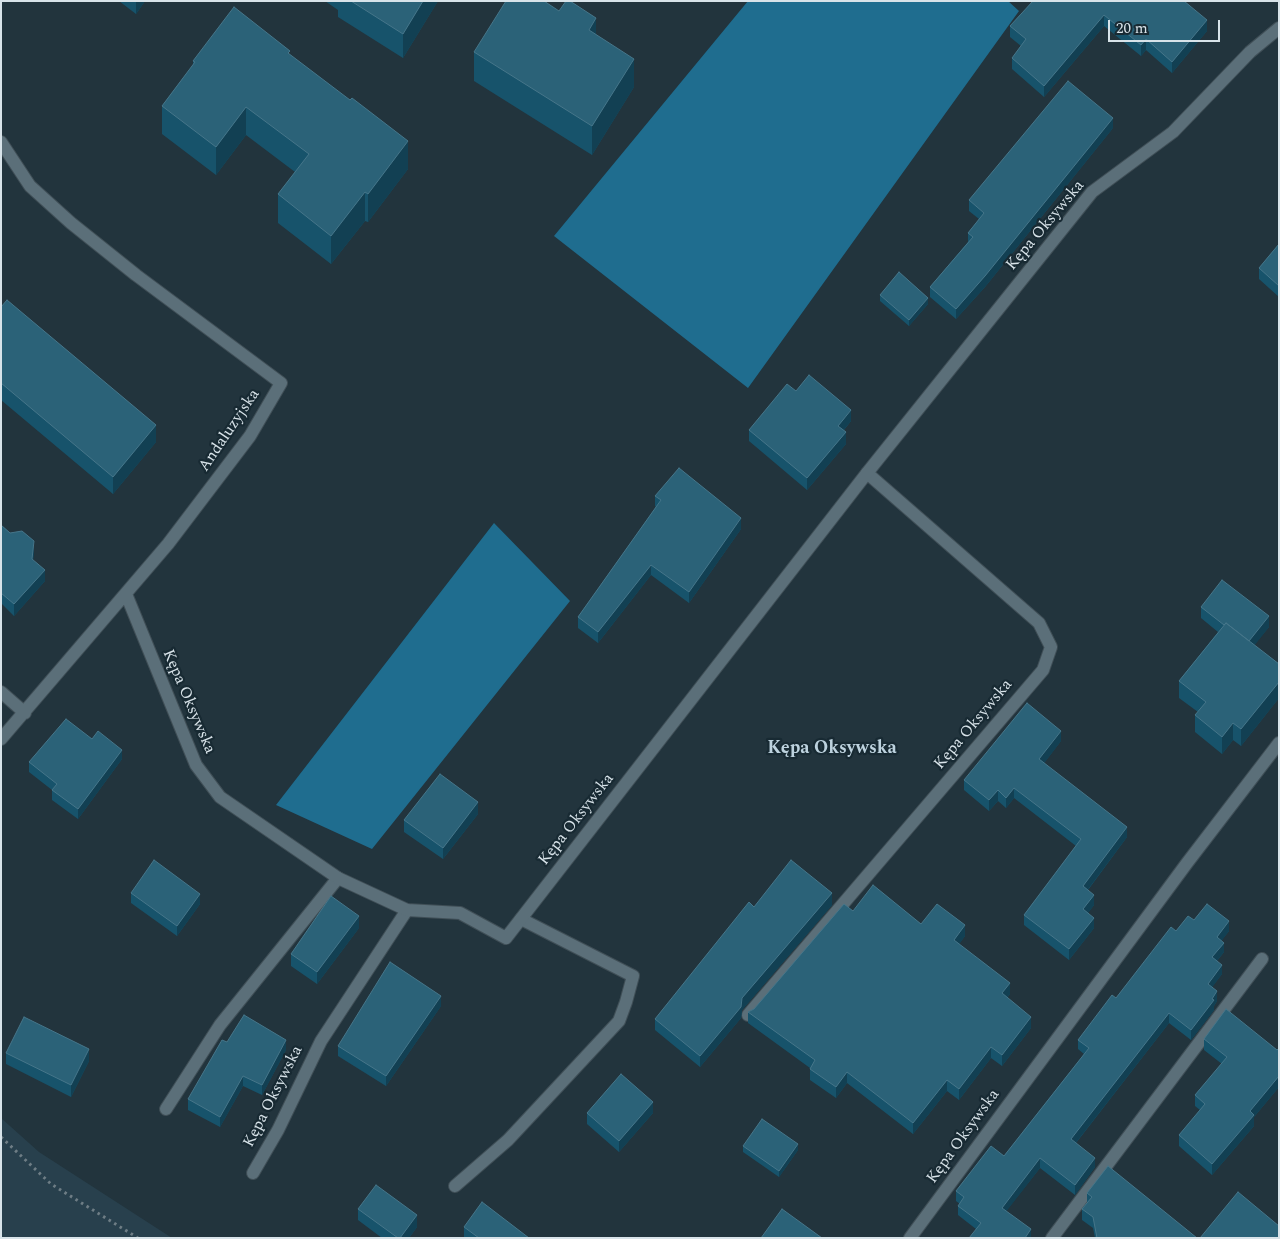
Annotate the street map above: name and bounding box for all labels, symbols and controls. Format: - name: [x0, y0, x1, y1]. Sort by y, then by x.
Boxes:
- scale bar: [1110, 10, 1222, 42]
- text: 20 m: [1116, 17, 1148, 40]
- street label: Kępa Oksywska: [1003, 177, 1089, 275]
- street label: Andaluzyjska: [195, 386, 265, 476]
- street label: Kępa Oksywska: [157, 647, 219, 757]
- street label: Kępa Oksywska: [931, 676, 1017, 774]
- district label: Kępa Oksywska: [767, 738, 897, 760]
- street label: Kępa Oksywska: [535, 770, 619, 870]
- street label: Kępa Oksywska: [240, 1043, 308, 1151]
- street label: Kępa Oksywska: [923, 1086, 1005, 1188]

